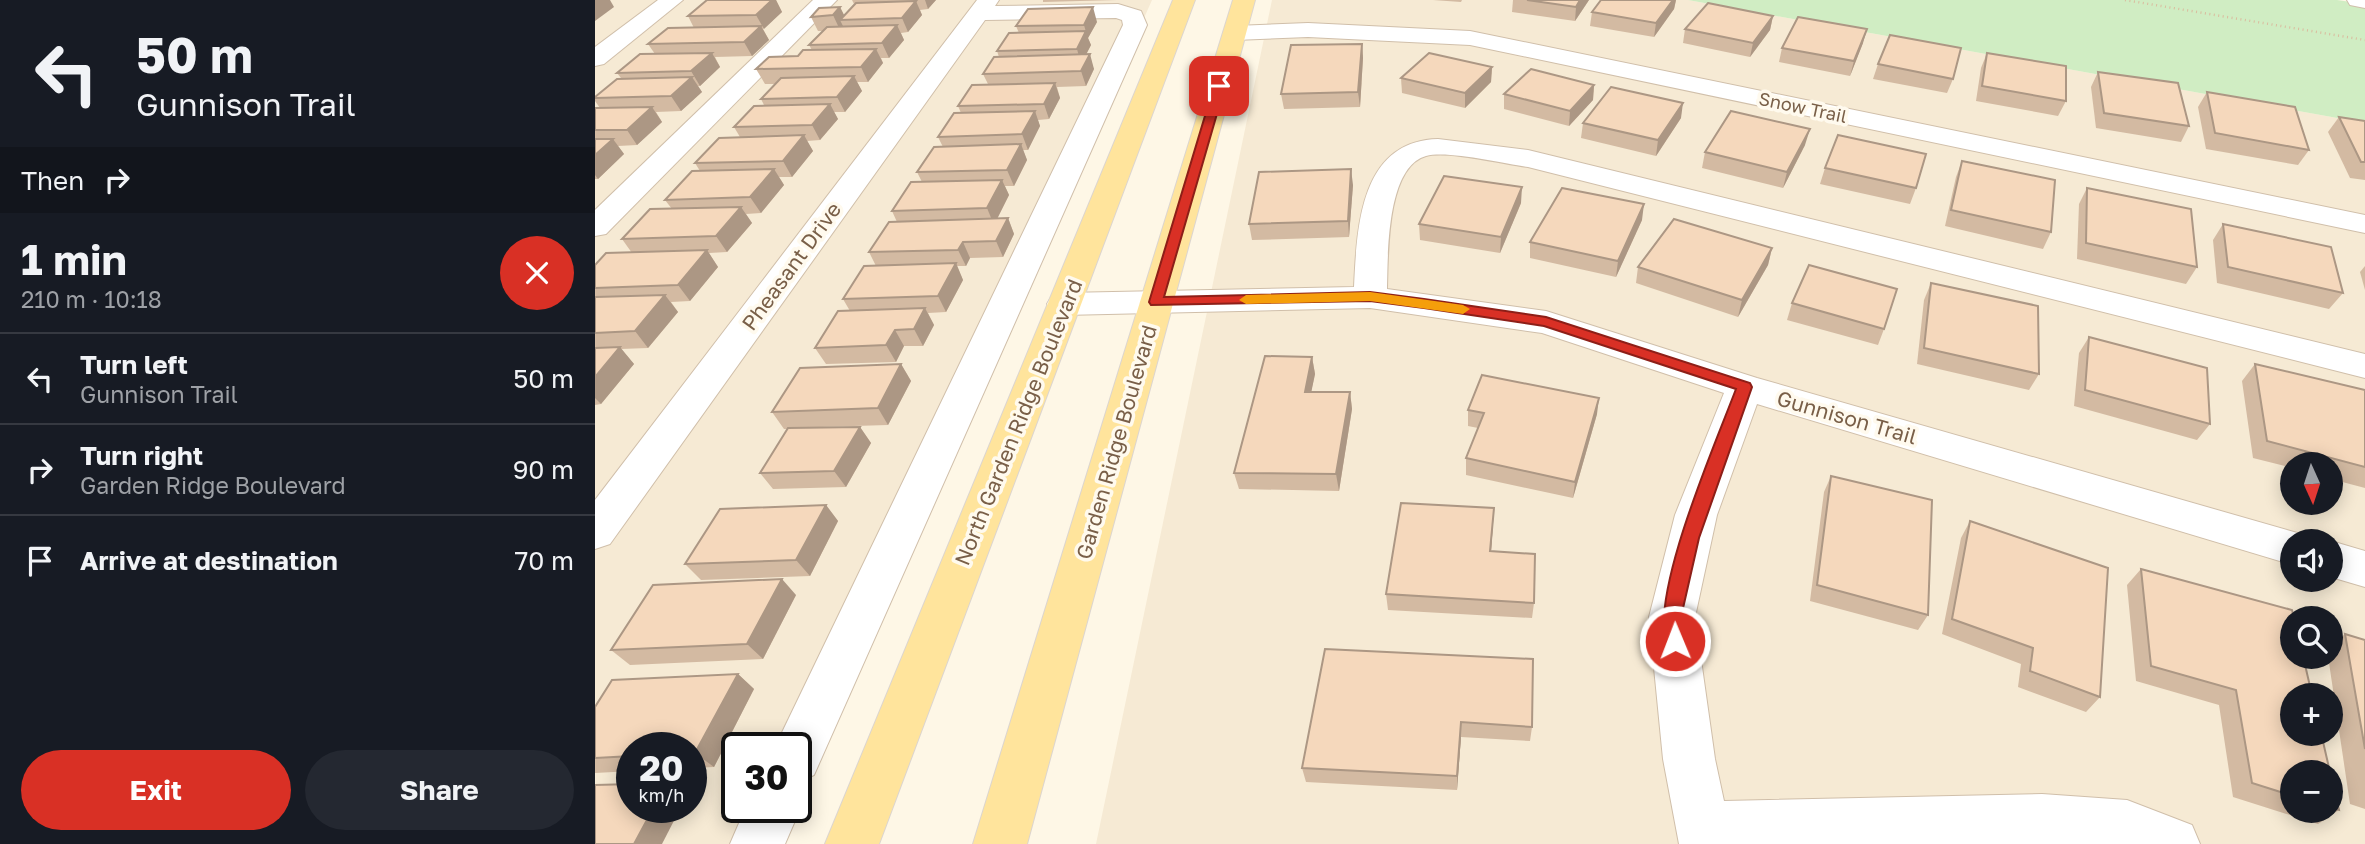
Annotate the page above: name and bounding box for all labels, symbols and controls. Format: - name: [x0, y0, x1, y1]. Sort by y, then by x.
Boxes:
- text: 50 m: [136, 25, 253, 84]
- icon: left: [21, 28, 112, 119]
- pin: [1189, 56, 1249, 116]
- icon: arrive: [1200, 67, 1238, 105]
- text: Gunnison Trail: [136, 85, 356, 123]
- street label: Snow Trail: [1757, 87, 1849, 127]
- icon: right: [98, 161, 136, 199]
- text: Then: [21, 165, 84, 196]
- street label: Pheasant Drive: [736, 197, 846, 335]
- text: 1 min: [21, 234, 127, 284]
- button: close: [500, 236, 574, 310]
- street label: North Garden Ridge Boulevard: [949, 275, 1087, 569]
- text: 210 m · 10:18: [21, 285, 162, 313]
- street label: Garden Ridge Boulevard: [1070, 322, 1162, 562]
- text: Turn left: [80, 349, 188, 380]
- icon: left: [21, 360, 59, 398]
- text: 50 m: [513, 363, 574, 394]
- text: Gunnison Trail: [80, 380, 238, 408]
- street label: Gunnison Trail: [1774, 385, 1920, 449]
- text: Turn right: [80, 440, 203, 471]
- icon: right: [21, 451, 59, 489]
- north arrow: [2280, 452, 2343, 514]
- map controls: [2280, 452, 2343, 823]
- text: 90 m: [513, 454, 574, 485]
- text: Garden Ridge Boulevard: [80, 471, 346, 499]
- button: sound: [2280, 529, 2343, 592]
- icon: arrive: [21, 542, 59, 580]
- text: Arrive at destination: [80, 545, 338, 576]
- text: 70 m: [515, 545, 574, 576]
- position arrow: [1638, 604, 1712, 678]
- button: search: [2280, 606, 2343, 669]
- button: +: [2280, 683, 2343, 746]
- speed limit sign: 30: [721, 732, 812, 823]
- text: 20: [639, 747, 684, 789]
- button: Exit: [21, 750, 291, 830]
- button: Share: [305, 750, 574, 830]
- button: −: [2280, 760, 2343, 823]
- text: km/h: [639, 784, 684, 806]

